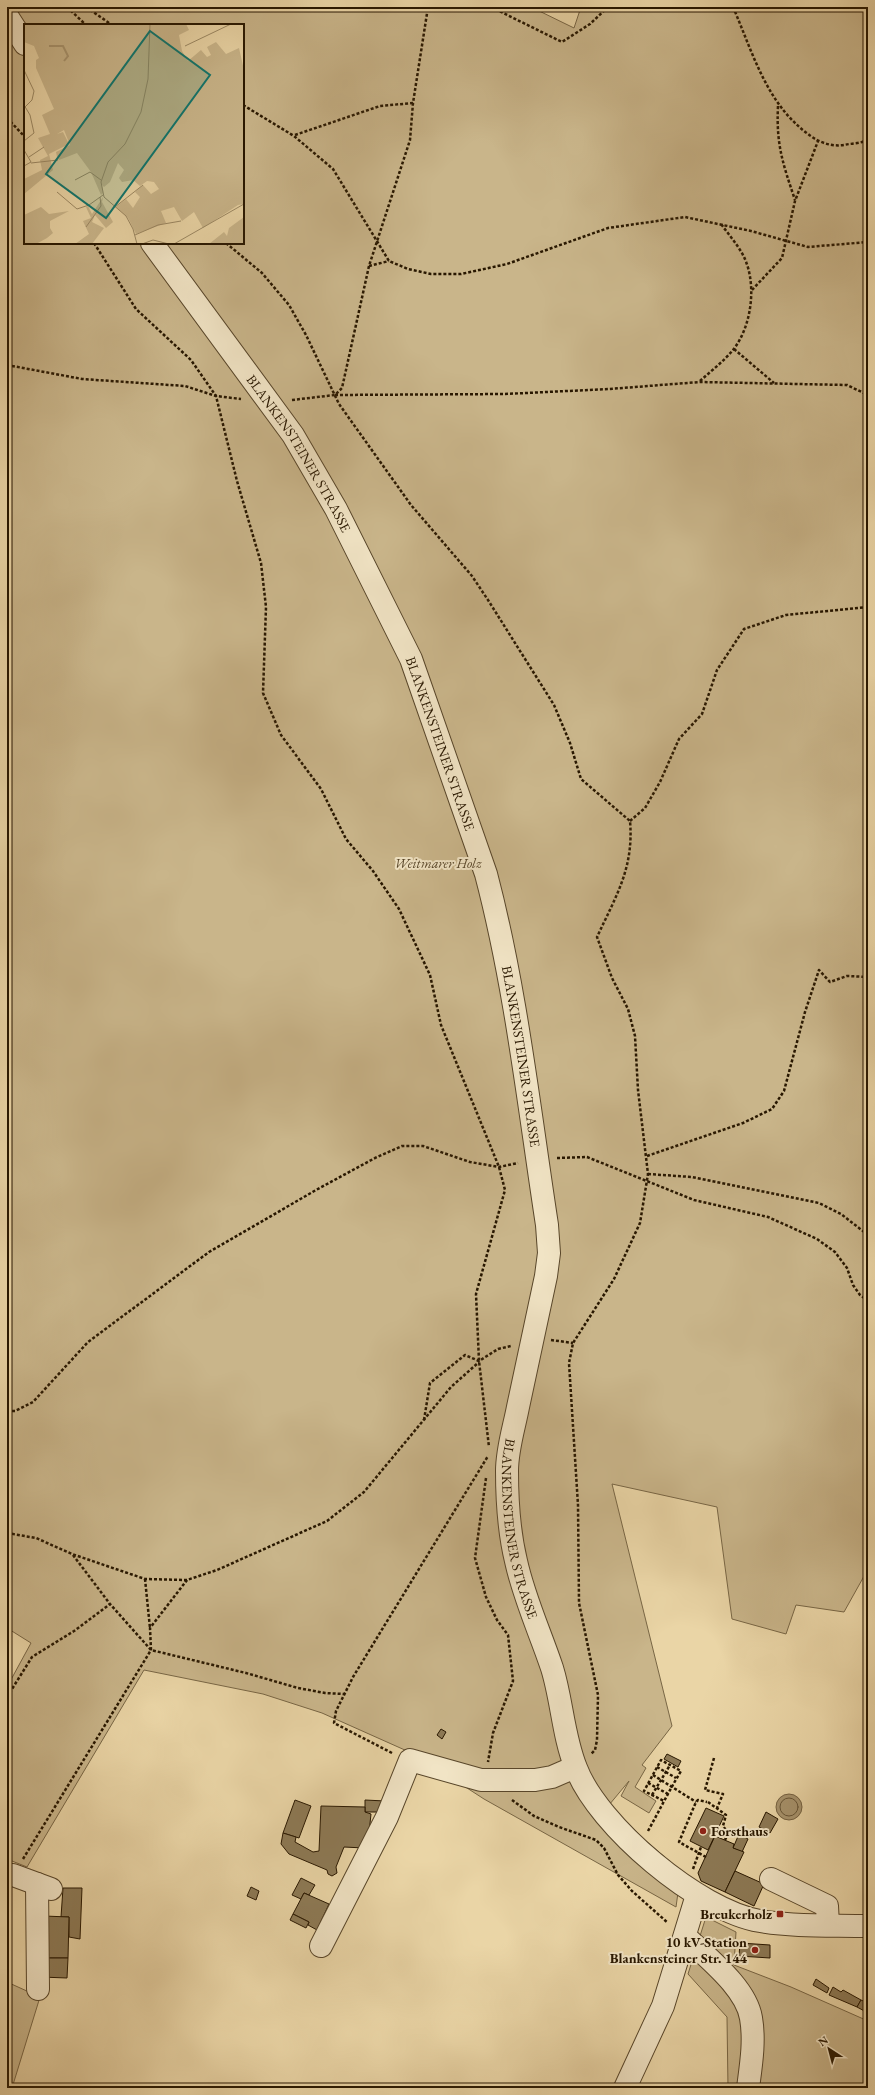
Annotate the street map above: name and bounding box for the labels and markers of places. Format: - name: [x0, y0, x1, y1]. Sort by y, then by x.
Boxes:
- place label: Forsthaus: [711, 1822, 768, 1840]
- marker: Forsthaus: [698, 1826, 708, 1836]
- place label: Breukerholz: [700, 1905, 772, 1923]
- marker: Breukerholz: [775, 1909, 785, 1919]
- place label: 10 kV-Station Blankensteiner Str. 144: [610, 1933, 748, 1967]
- marker: 10 kV-Station Blankensteiner Str. 144: [750, 1945, 760, 1955]

